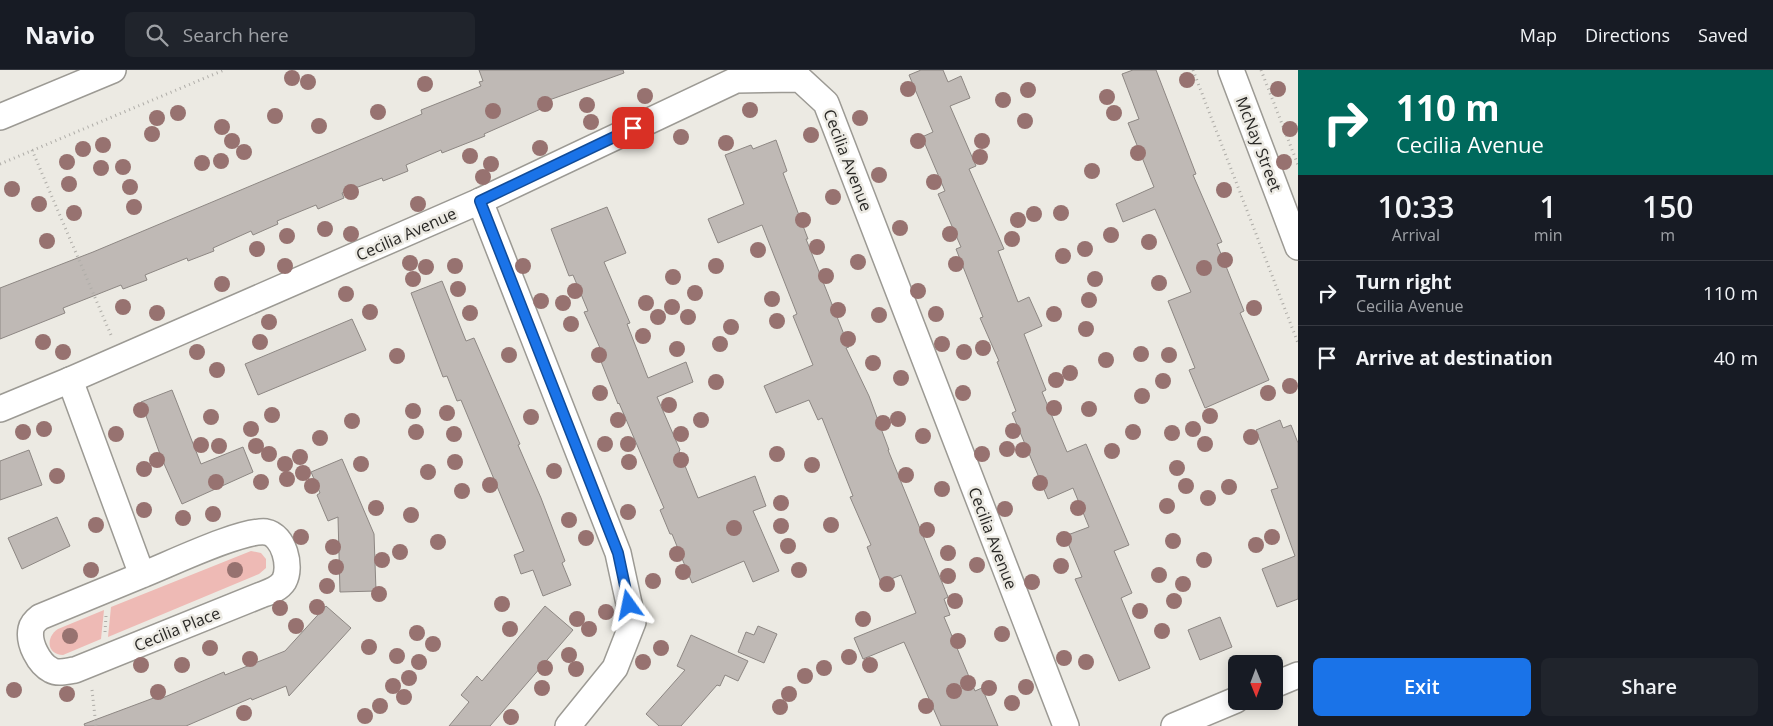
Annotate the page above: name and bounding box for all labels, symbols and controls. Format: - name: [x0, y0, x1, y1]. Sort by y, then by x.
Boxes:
- search box: [125, 12, 475, 57]
- text: Navio: [25, 18, 95, 51]
- icon: search: [143, 21, 171, 49]
- text: Search here: [183, 22, 289, 48]
- text: Map: [1520, 23, 1557, 47]
- text: Directions: [1585, 23, 1670, 47]
- text: Saved: [1698, 23, 1748, 47]
- text: 110 m: [1396, 84, 1500, 131]
- icon: right: [1313, 90, 1378, 155]
- street label: McNay Street: [1231, 93, 1287, 195]
- street label: Cecilia Avenue: [818, 106, 878, 214]
- pin: [612, 107, 654, 149]
- icon: arrive: [619, 114, 647, 142]
- text: Cecilia Avenue: [1396, 129, 1544, 159]
- text: 10:33: [1378, 186, 1454, 227]
- text: 1: [1540, 186, 1557, 227]
- text: 150: [1642, 186, 1693, 227]
- street label: Cecilia Avenue: [352, 202, 460, 266]
- text: Arrival: [1392, 224, 1440, 246]
- text: min: [1534, 224, 1563, 246]
- text: m: [1660, 224, 1675, 246]
- text: Turn right: [1356, 269, 1451, 295]
- icon: right: [1313, 279, 1341, 307]
- text: 110 m: [1703, 280, 1758, 306]
- text: Cecilia Avenue: [1356, 295, 1464, 317]
- icon: arrive: [1313, 344, 1341, 372]
- text: Arrive at destination: [1356, 345, 1553, 371]
- text: 40 m: [1714, 345, 1758, 371]
- street label: Cecilia Avenue: [963, 484, 1023, 592]
- position arrow: [602, 578, 654, 630]
- street label: Cecilia Place: [131, 602, 223, 656]
- north arrow: [1228, 655, 1282, 710]
- map controls: [1228, 655, 1283, 710]
- button: Exit: [1313, 658, 1531, 716]
- button: Share: [1541, 658, 1758, 716]

